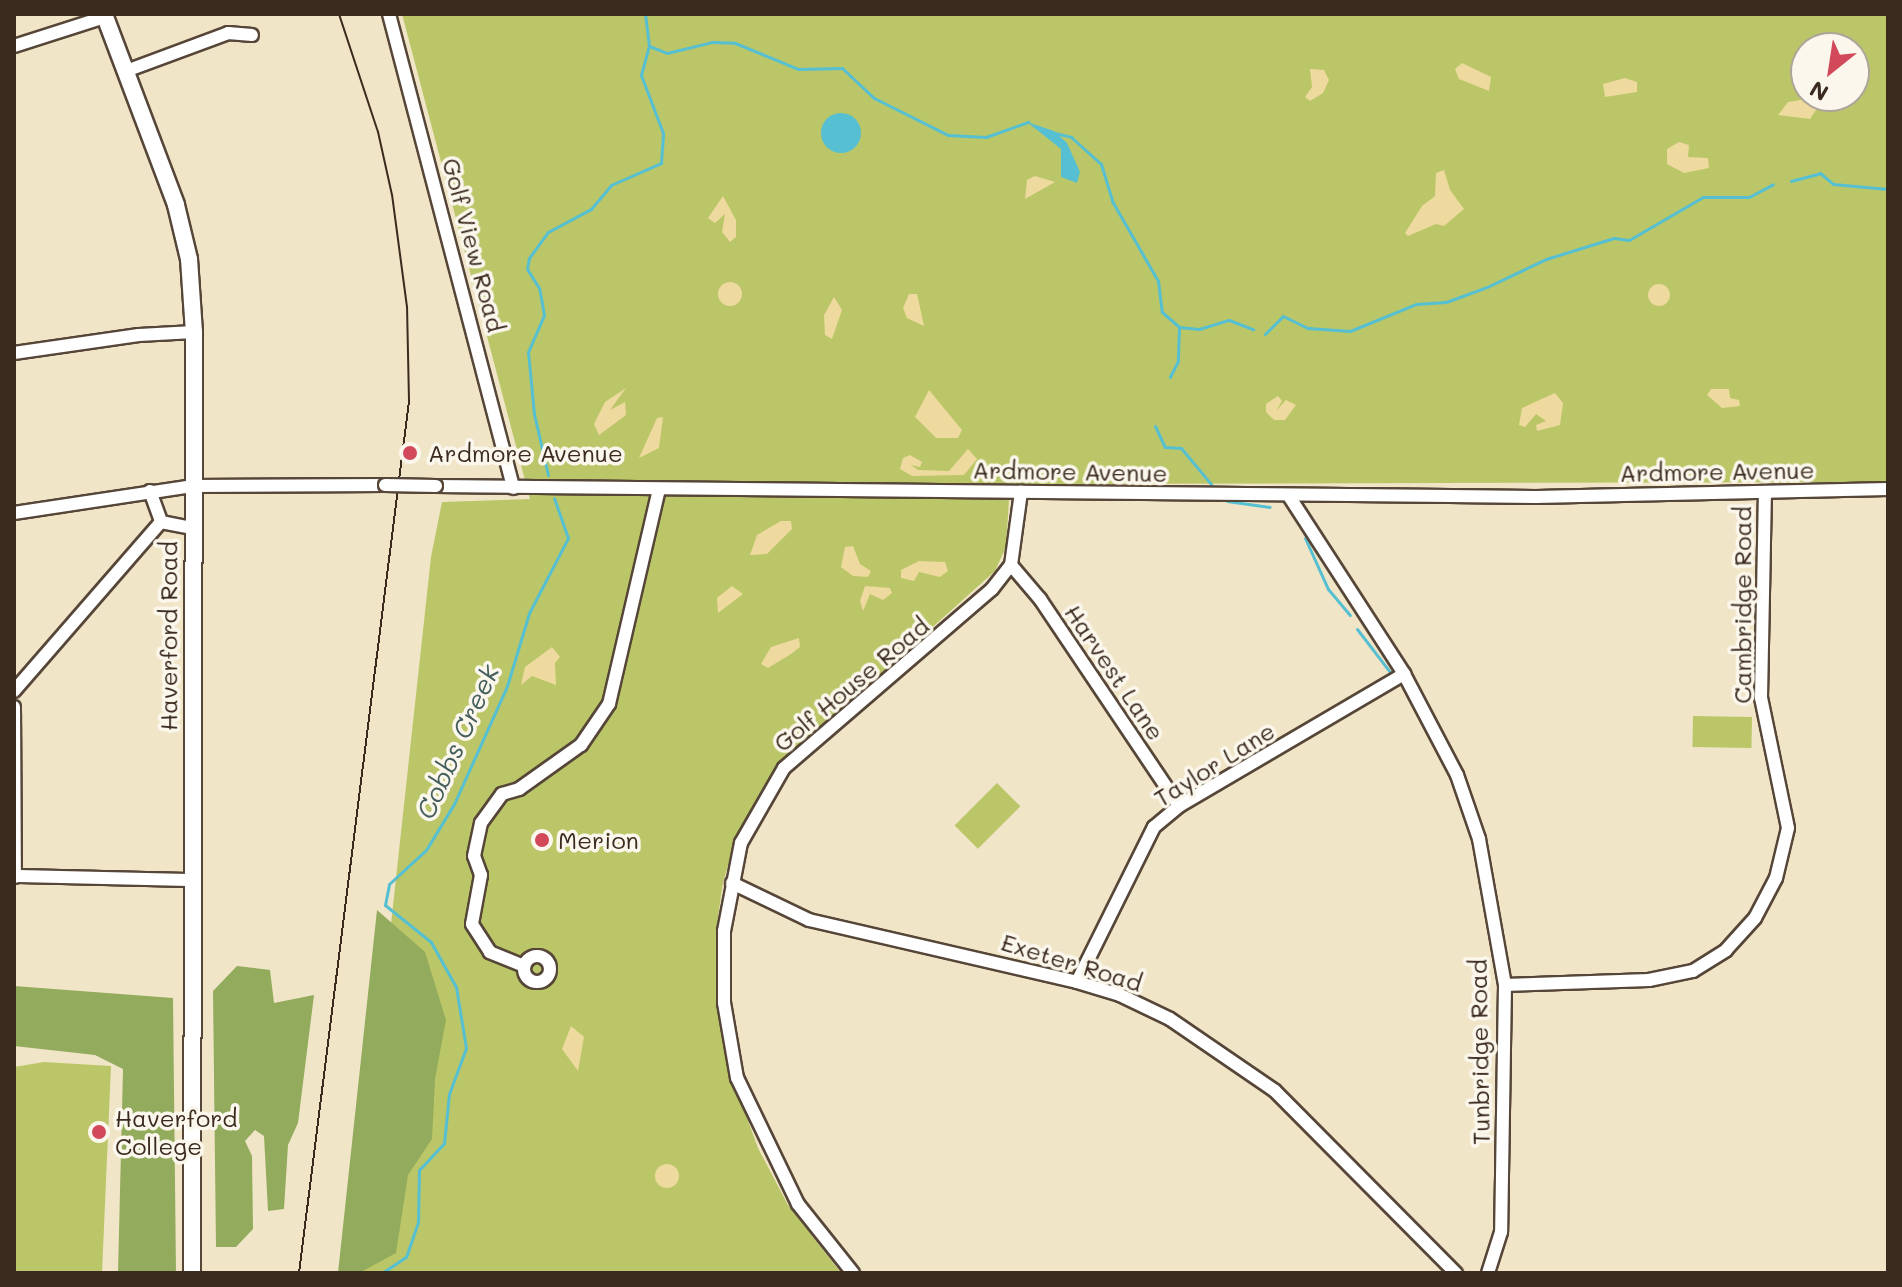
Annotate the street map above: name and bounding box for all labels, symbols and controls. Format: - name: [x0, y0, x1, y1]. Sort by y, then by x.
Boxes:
- north arrow: [1790, 32, 1870, 112]
- text: N: [1804, 75, 1833, 108]
- street label: Golf View Road: [437, 155, 511, 335]
- place label: Ardmore Avenue: [428, 439, 623, 467]
- marker: Ardmore Avenue: [399, 442, 421, 464]
- street label: Ardmore Avenue: [972, 455, 1168, 487]
- street label: Ardmore Avenue: [1619, 455, 1815, 487]
- street label: Cambridge Road: [1728, 506, 1756, 704]
- street label: Haverford Road: [154, 541, 182, 731]
- street label: Harvest Lane: [1059, 599, 1171, 745]
- street label: Golf House Road: [768, 611, 934, 757]
- water label: Cobbs Creek: [410, 660, 506, 824]
- street label: Taylor Lane: [1148, 716, 1280, 812]
- place label: Merion: [558, 826, 639, 854]
- marker: Merion: [533, 831, 551, 849]
- street label: Exeter Road: [998, 927, 1146, 997]
- street label: Tunbridge Road: [1463, 959, 1495, 1145]
- place label: Haverford College: [115, 1104, 237, 1160]
- marker: Haverford College: [90, 1123, 108, 1141]

